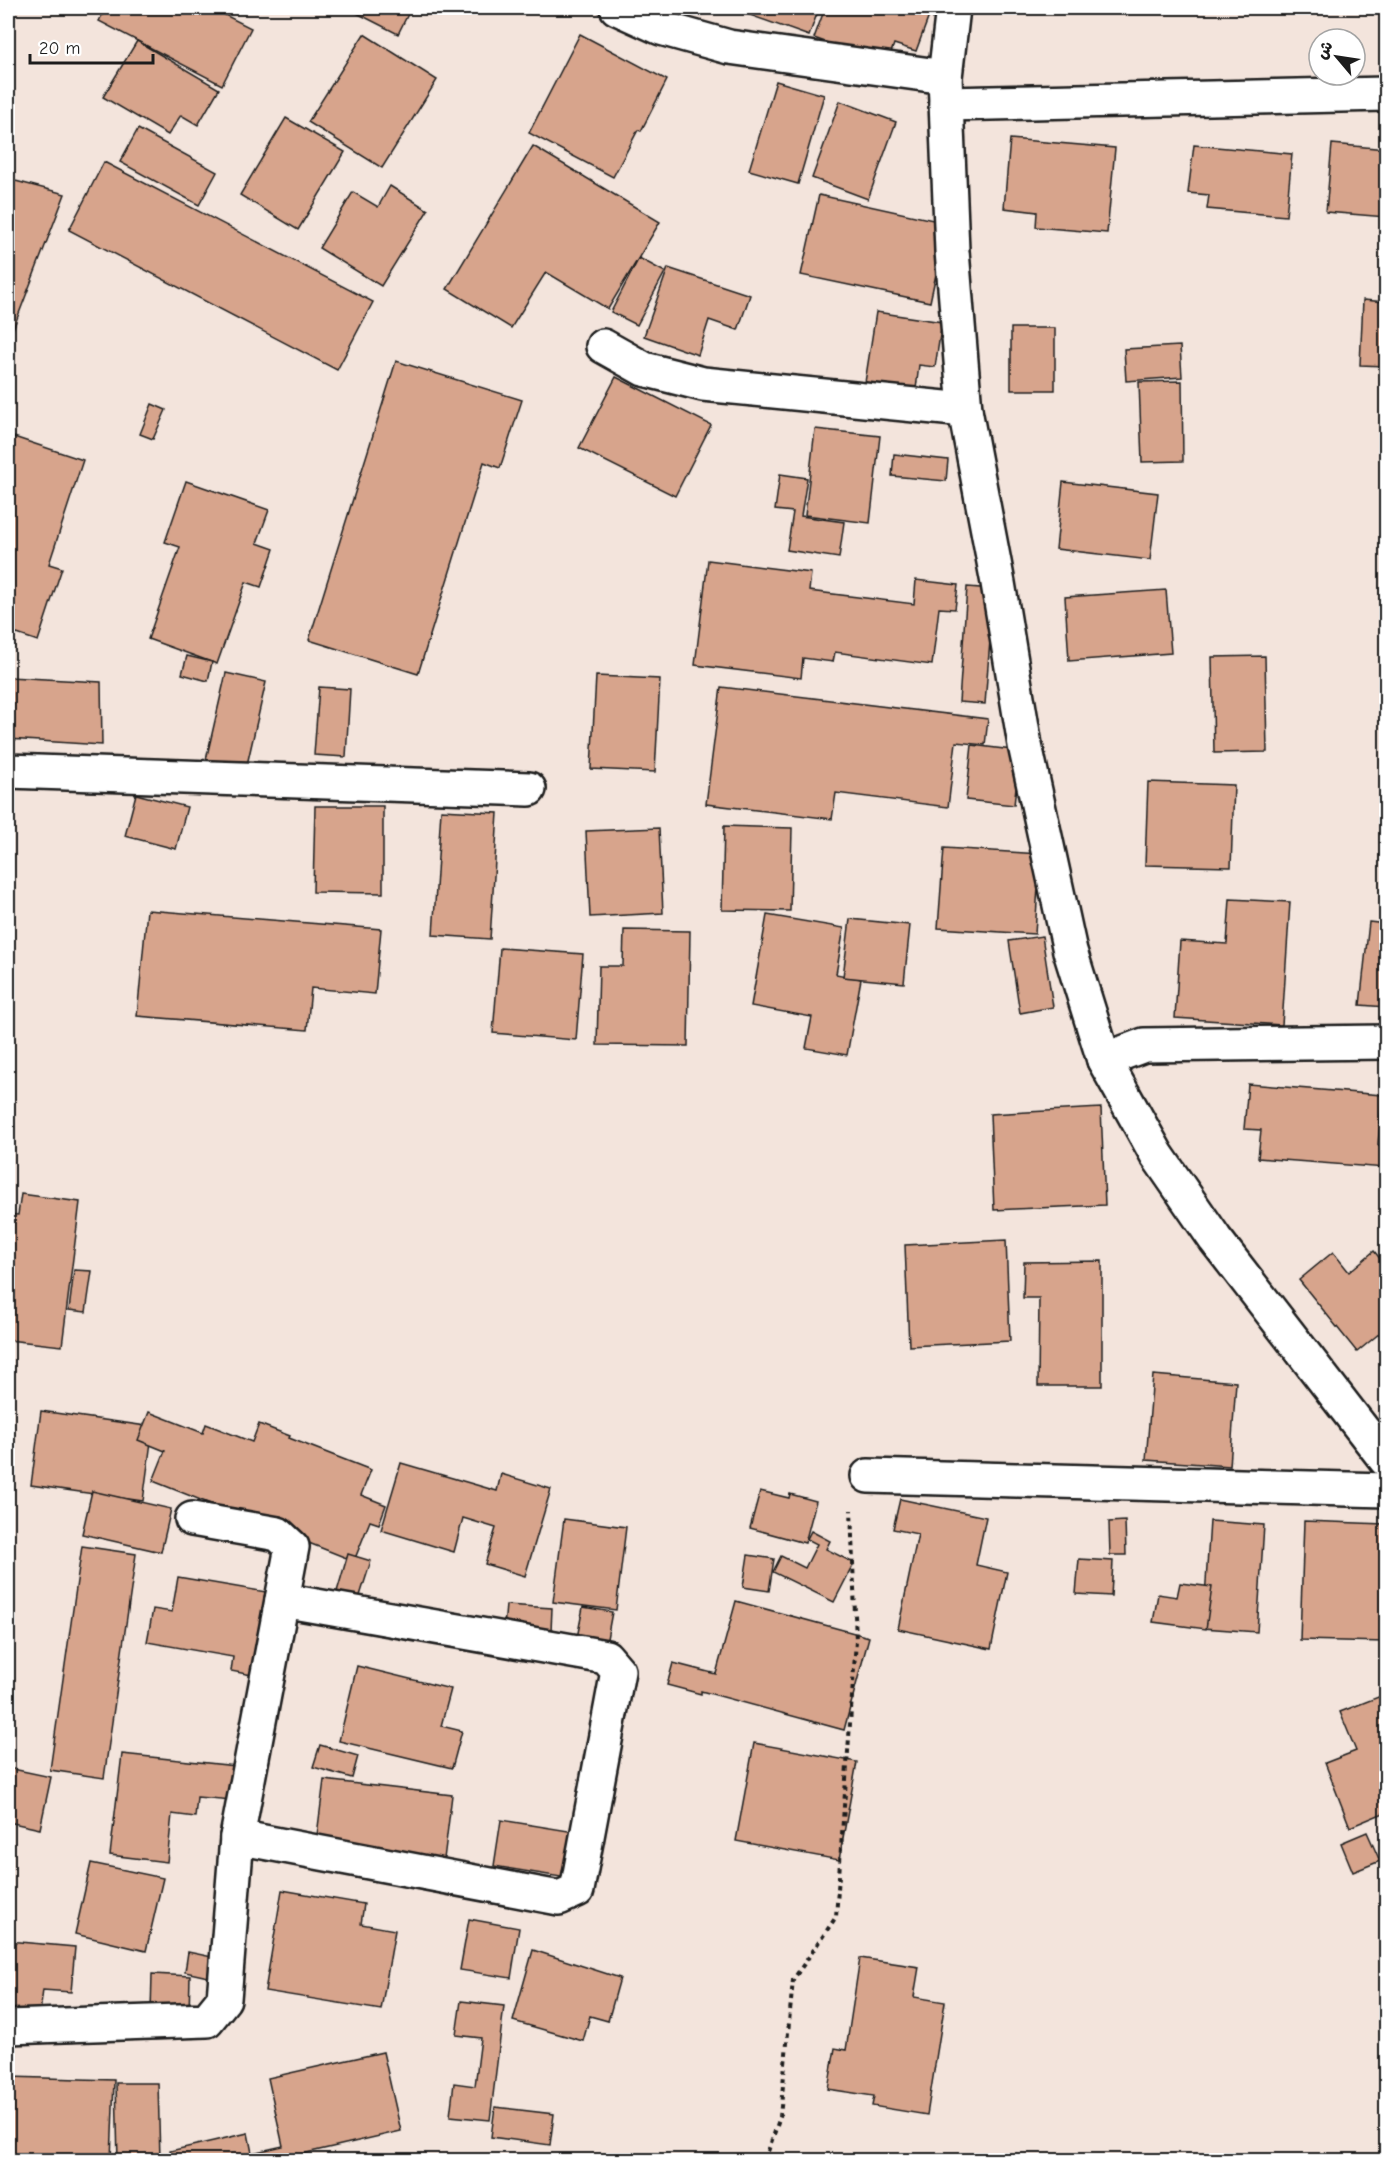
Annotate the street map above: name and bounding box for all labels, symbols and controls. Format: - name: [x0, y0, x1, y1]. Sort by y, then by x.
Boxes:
- scale bar: [30, 27, 153, 65]
- north arrow: [1307, 27, 1367, 87]
- text: 20 m: [39, 38, 80, 59]
- text: ش: [1313, 38, 1337, 62]

